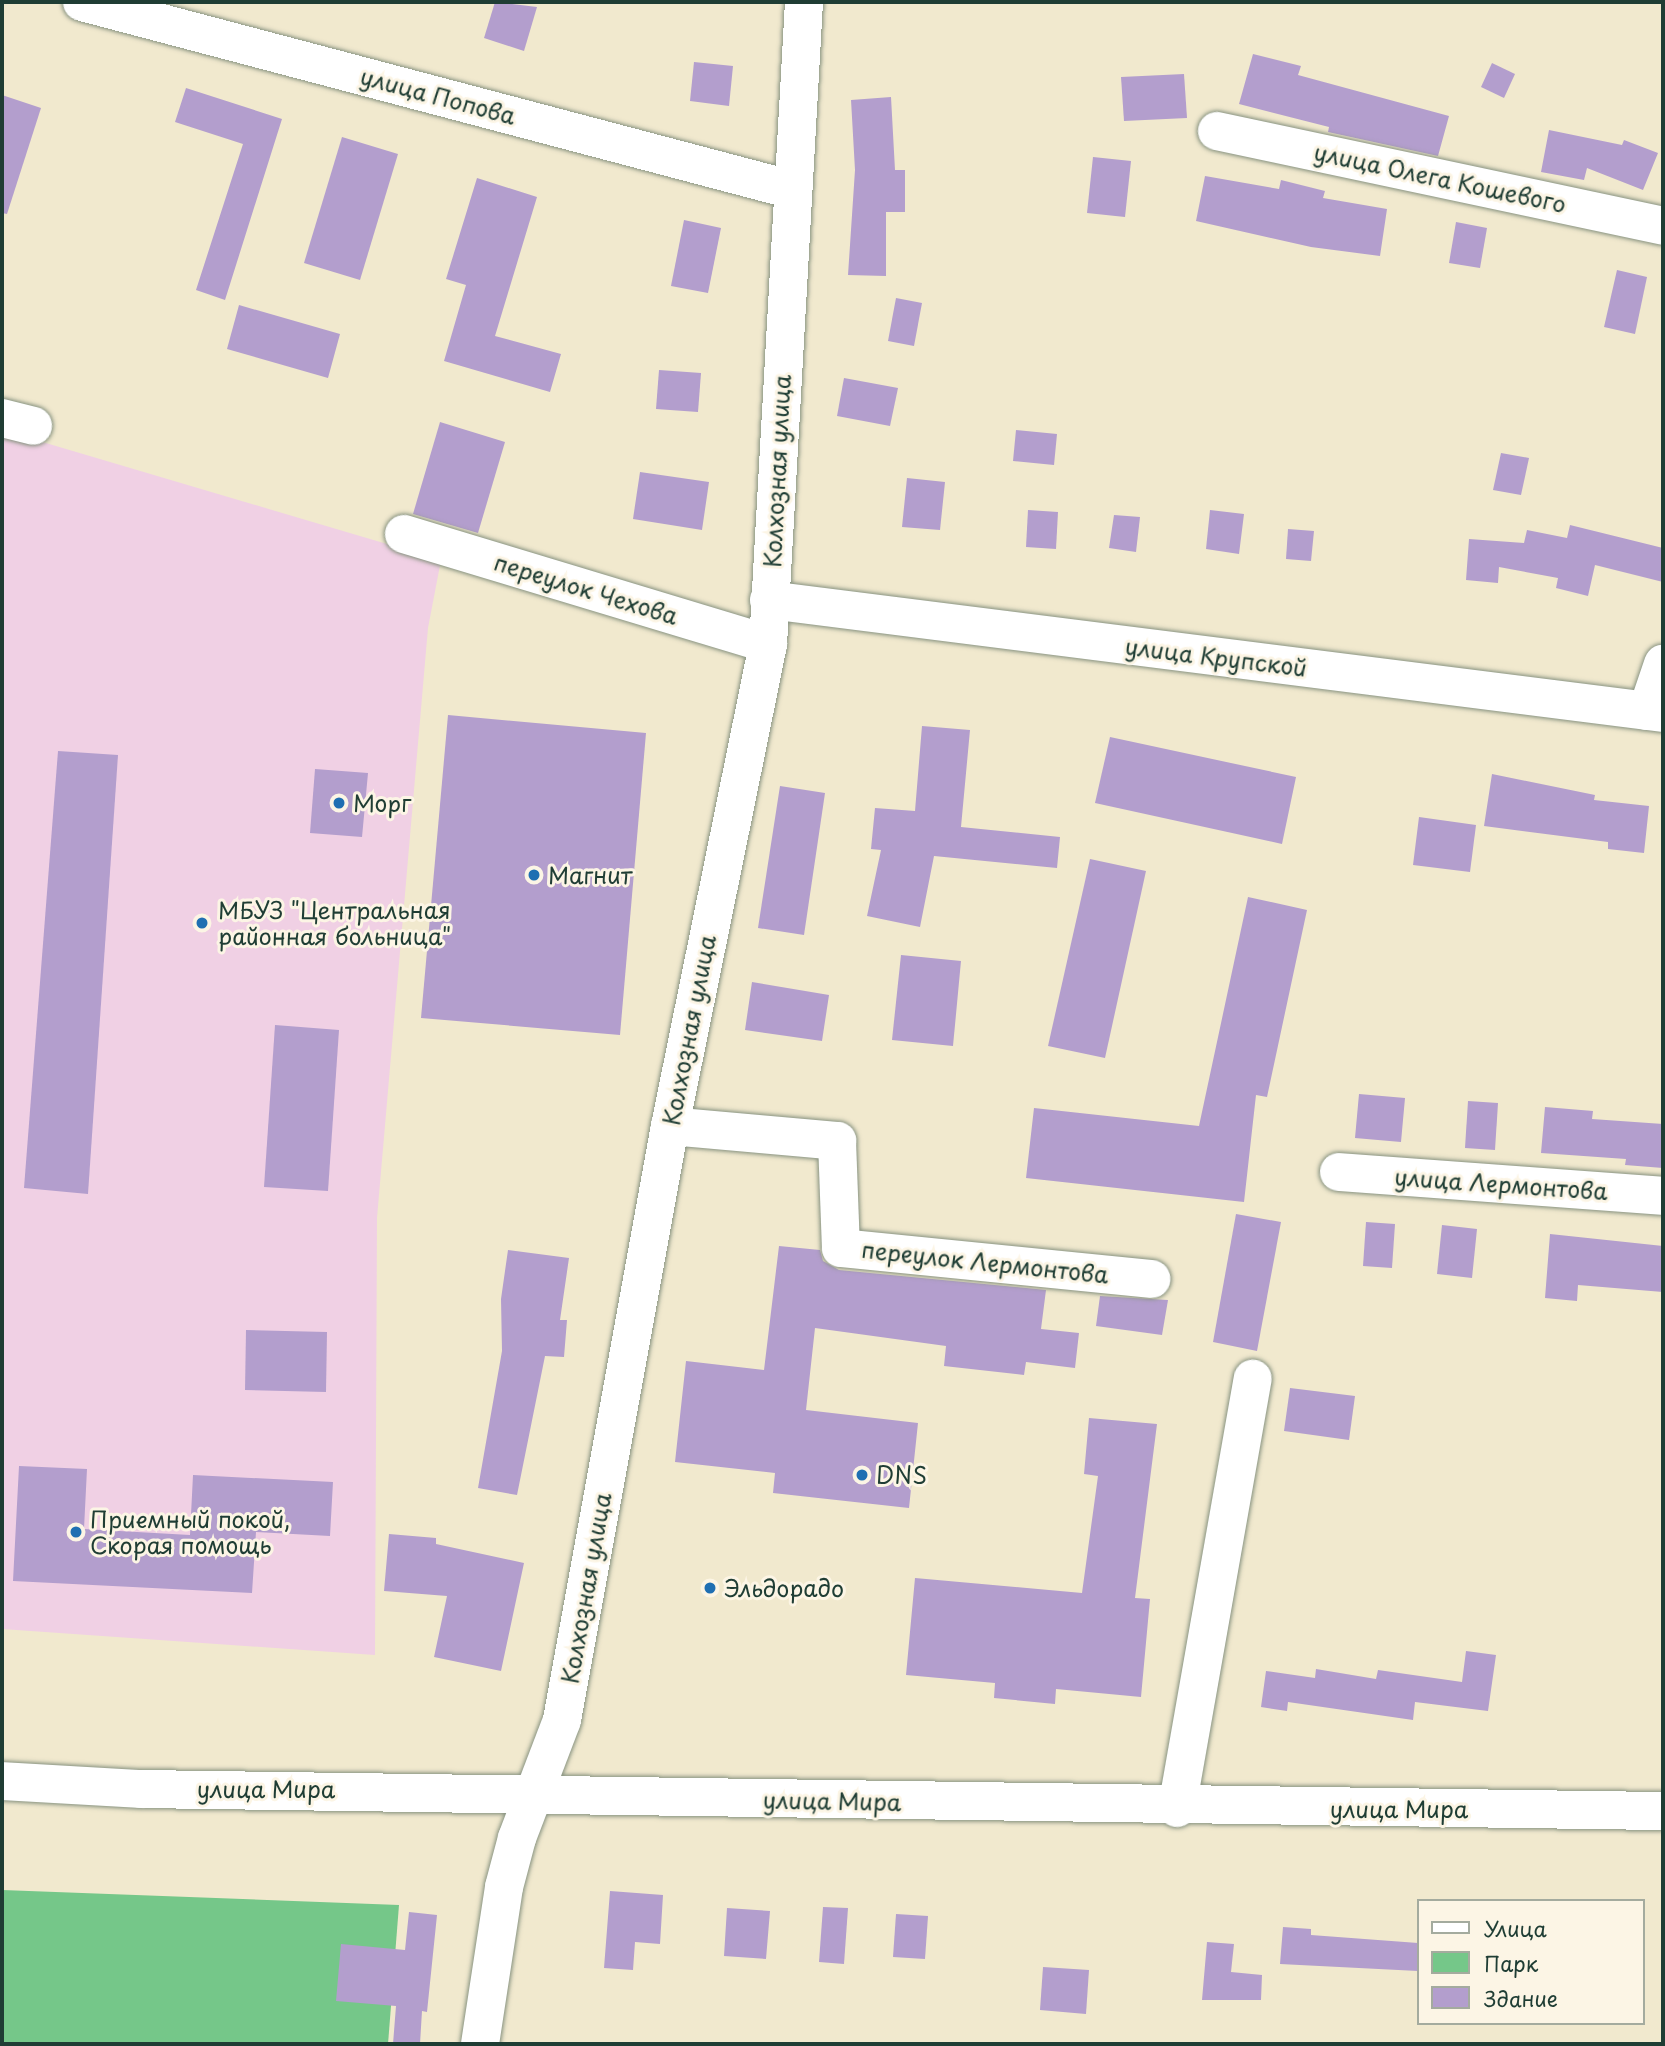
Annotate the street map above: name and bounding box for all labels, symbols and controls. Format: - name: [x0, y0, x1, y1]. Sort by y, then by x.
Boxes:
- street label: улица Попова: [357, 62, 519, 130]
- street label: улица Олега Кошевого: [1310, 137, 1570, 219]
- street label: Колхозная улица: [758, 373, 796, 569]
- street label: переулок Чехова: [490, 548, 682, 630]
- street label: улица Крупской: [1123, 632, 1309, 682]
- place label: Морг: [353, 789, 411, 817]
- marker: Морг: [331, 795, 347, 811]
- place label: Магнит: [548, 861, 632, 889]
- marker: Магнит: [526, 867, 542, 883]
- place label: МБУЗ "Центральная районная больница": [218, 896, 451, 950]
- marker: МБУЗ "Центральная районная больница": [192, 913, 212, 933]
- street label: Колхозная улица: [657, 932, 721, 1128]
- street label: улица Лермонтова: [1393, 1163, 1609, 1205]
- street label: переулок Лермонтова: [860, 1235, 1110, 1289]
- place label: DNS: [876, 1461, 927, 1489]
- marker: DNS: [854, 1467, 870, 1483]
- street label: Колхозная улица: [556, 1490, 616, 1686]
- place label: Приемный покой, Скорая помощь: [90, 1505, 291, 1559]
- marker: Приемный покой, Скорая помощь: [68, 1524, 84, 1540]
- place label: Эльдорадо: [724, 1574, 844, 1602]
- marker: Эльдорадо: [702, 1580, 718, 1596]
- street label: улица Мира: [196, 1775, 336, 1803]
- street label: улица Мира: [762, 1786, 902, 1816]
- street label: улица Мира: [1329, 1795, 1469, 1823]
- legend: [1416, 1899, 1644, 2025]
- text: Улица: [1484, 1912, 1547, 1944]
- text: Парк: [1484, 1947, 1538, 1979]
- text: Здание: [1484, 1982, 1558, 2014]

